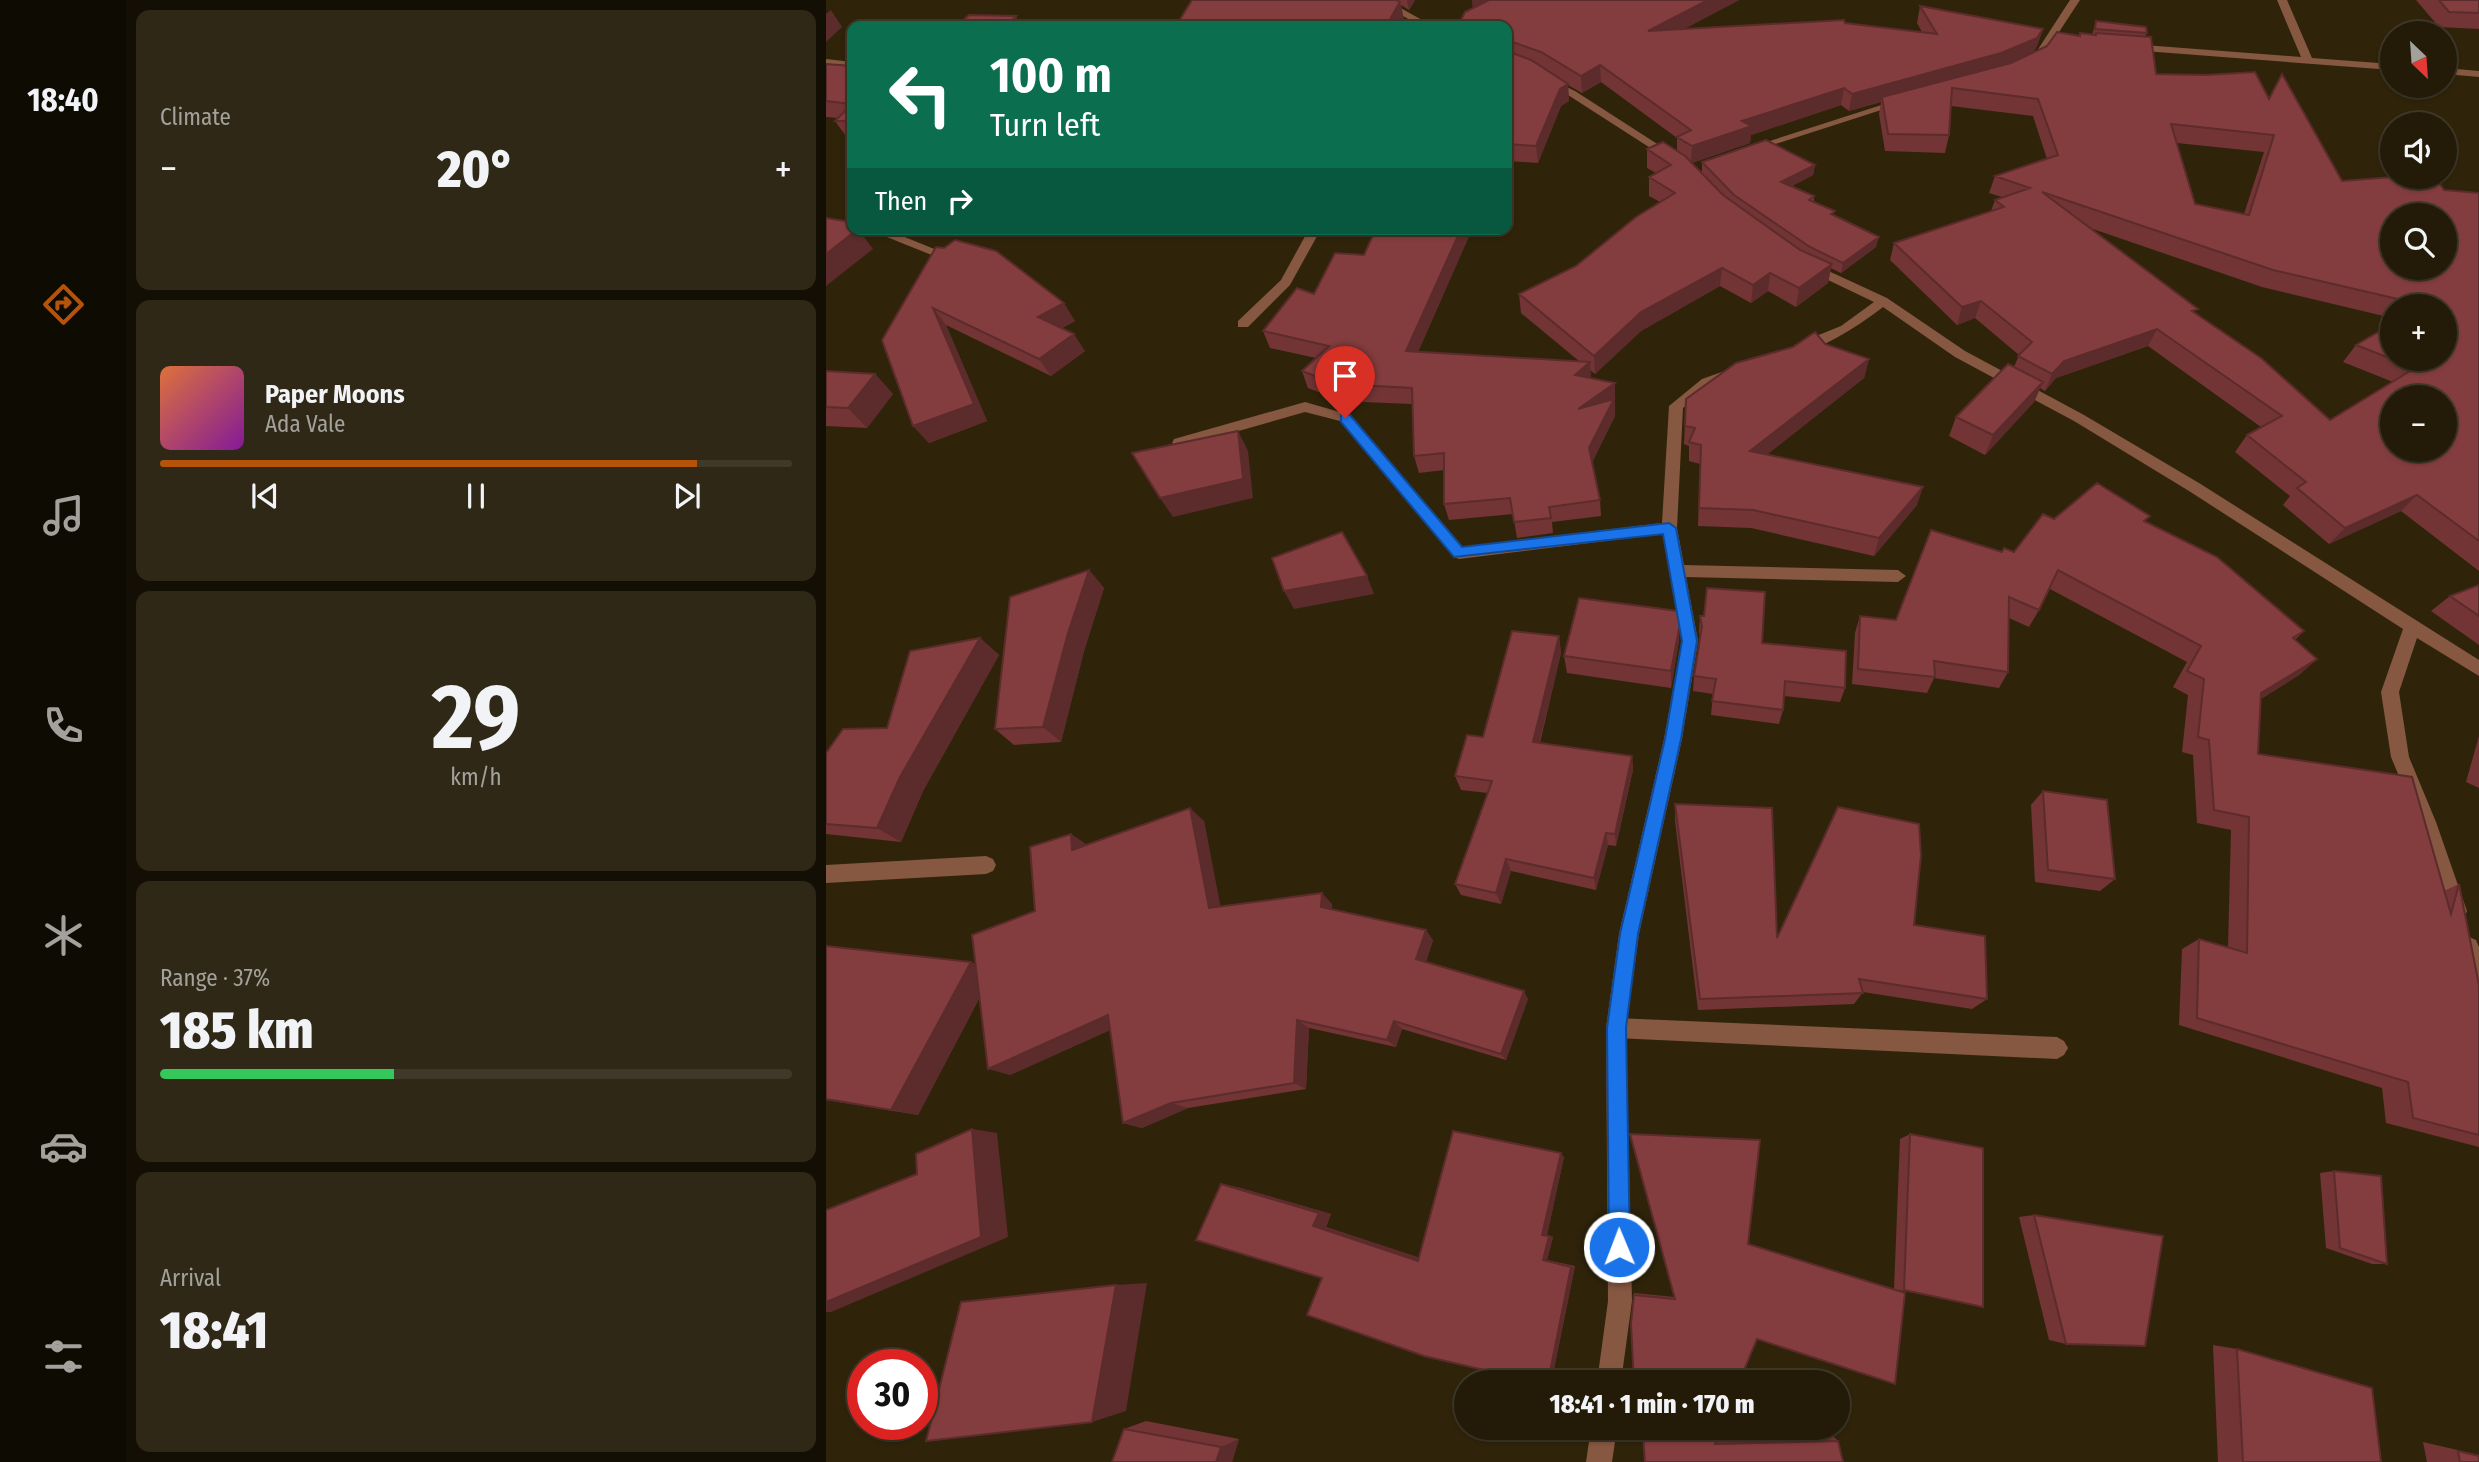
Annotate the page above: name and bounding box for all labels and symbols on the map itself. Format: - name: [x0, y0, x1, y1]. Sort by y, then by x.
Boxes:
- north arrow: [2380, 21, 2457, 98]
- pin: [1315, 346, 1375, 418]
- position arrow: [1582, 1210, 1656, 1284]
- speed limit sign: 30: [847, 1349, 938, 1440]

